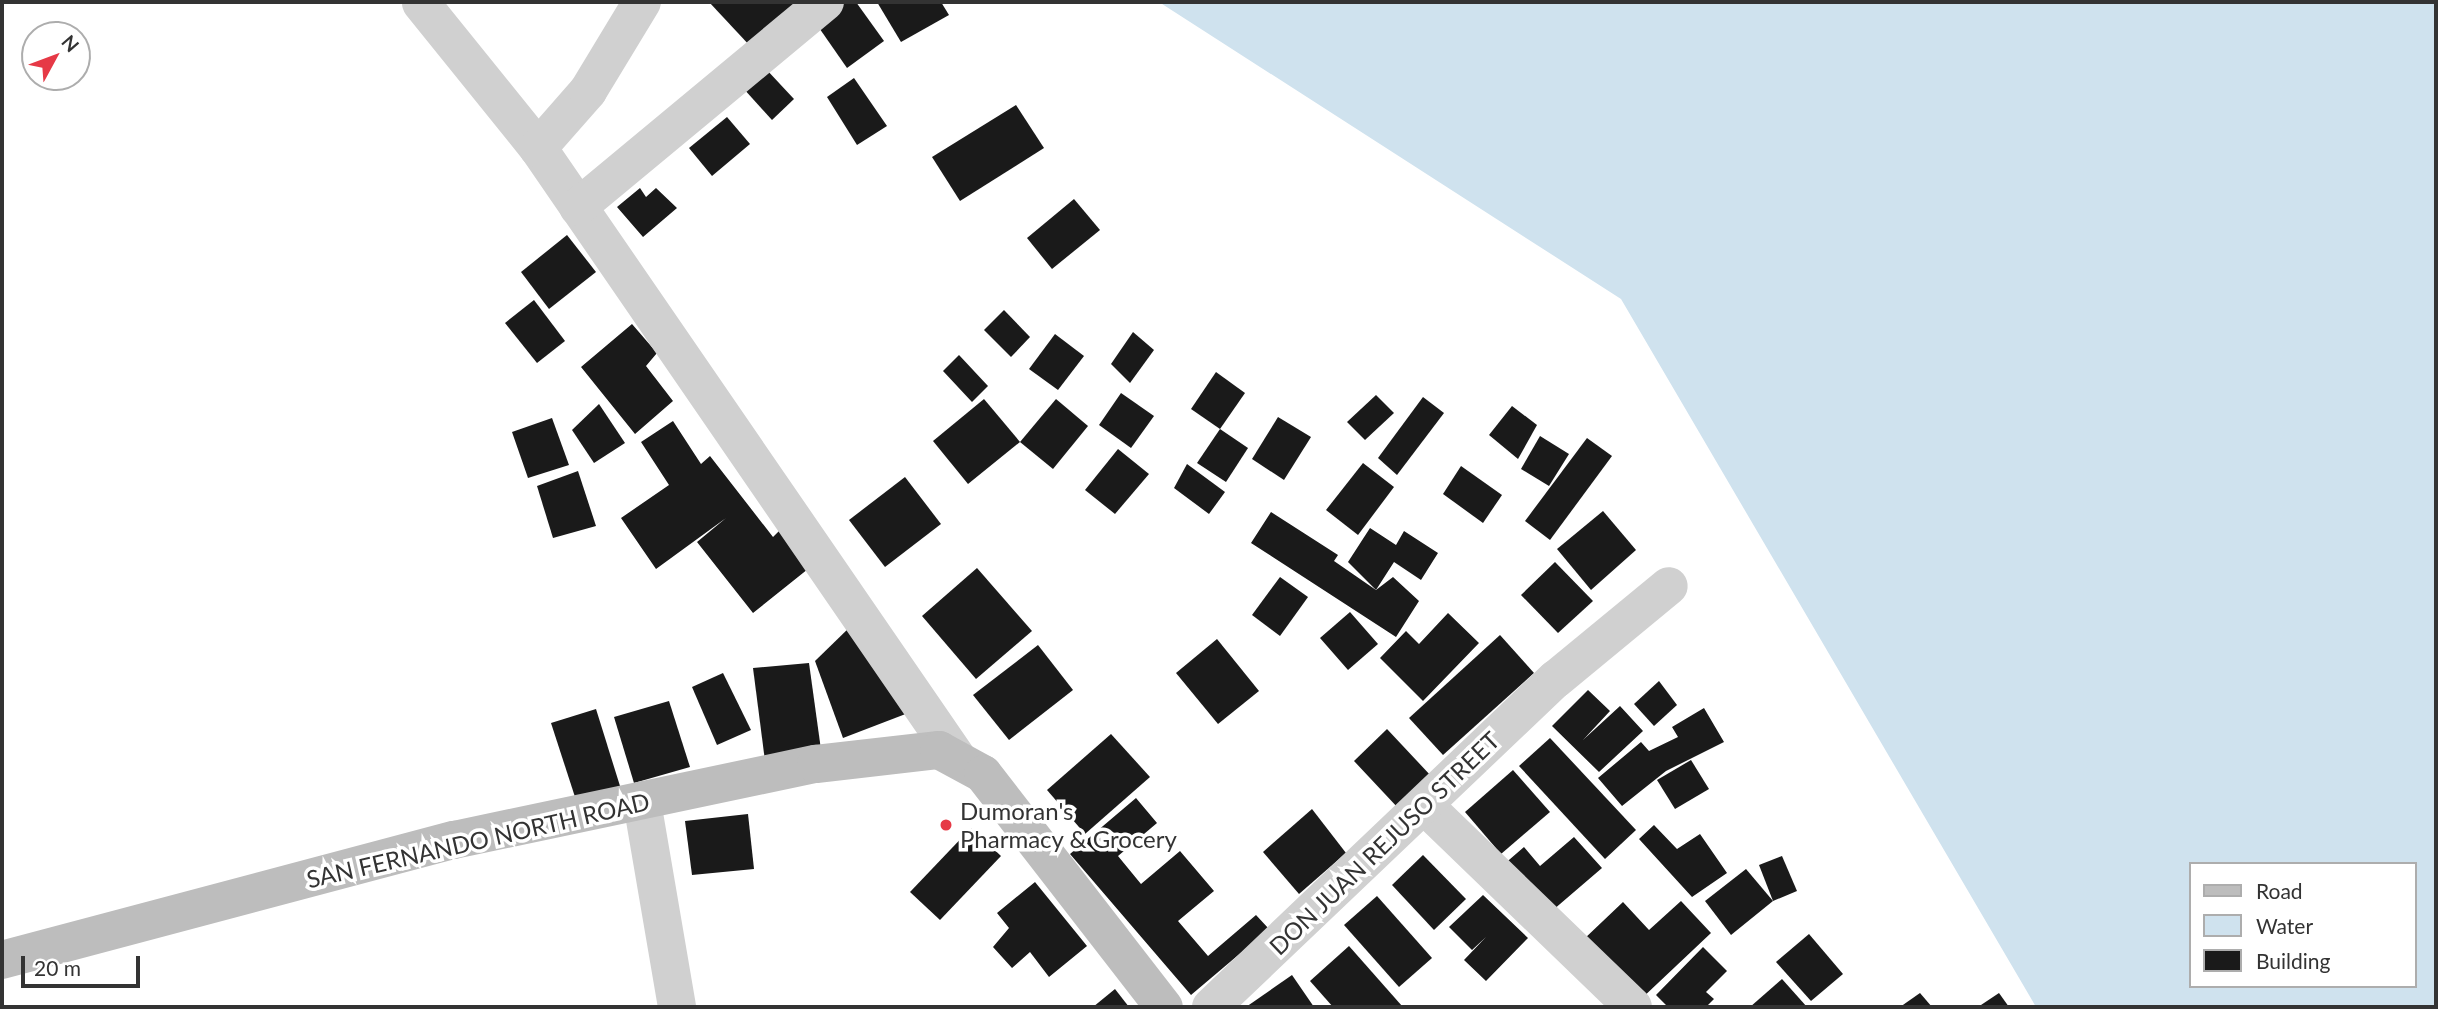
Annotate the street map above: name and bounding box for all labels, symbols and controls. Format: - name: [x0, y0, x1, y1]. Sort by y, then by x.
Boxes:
- north arrow: [21, 21, 91, 91]
- text: N: [57, 30, 84, 56]
- street label: DON JUAN REJUSO STREET: [1263, 725, 1505, 961]
- street label: SAN FERNANDO NORTH ROAD: [304, 786, 652, 894]
- place label: Dumoran's Pharmacy & Grocery: [960, 797, 1177, 853]
- marker: Dumoran's Pharmacy & Grocery: [938, 817, 954, 833]
- legend: [2190, 862, 2417, 988]
- text: Road: [2256, 878, 2303, 903]
- text: Water: [2256, 913, 2313, 938]
- scale bar: [24, 942, 144, 986]
- text: Building: [2256, 948, 2331, 973]
- text: 20 m: [34, 955, 81, 980]

